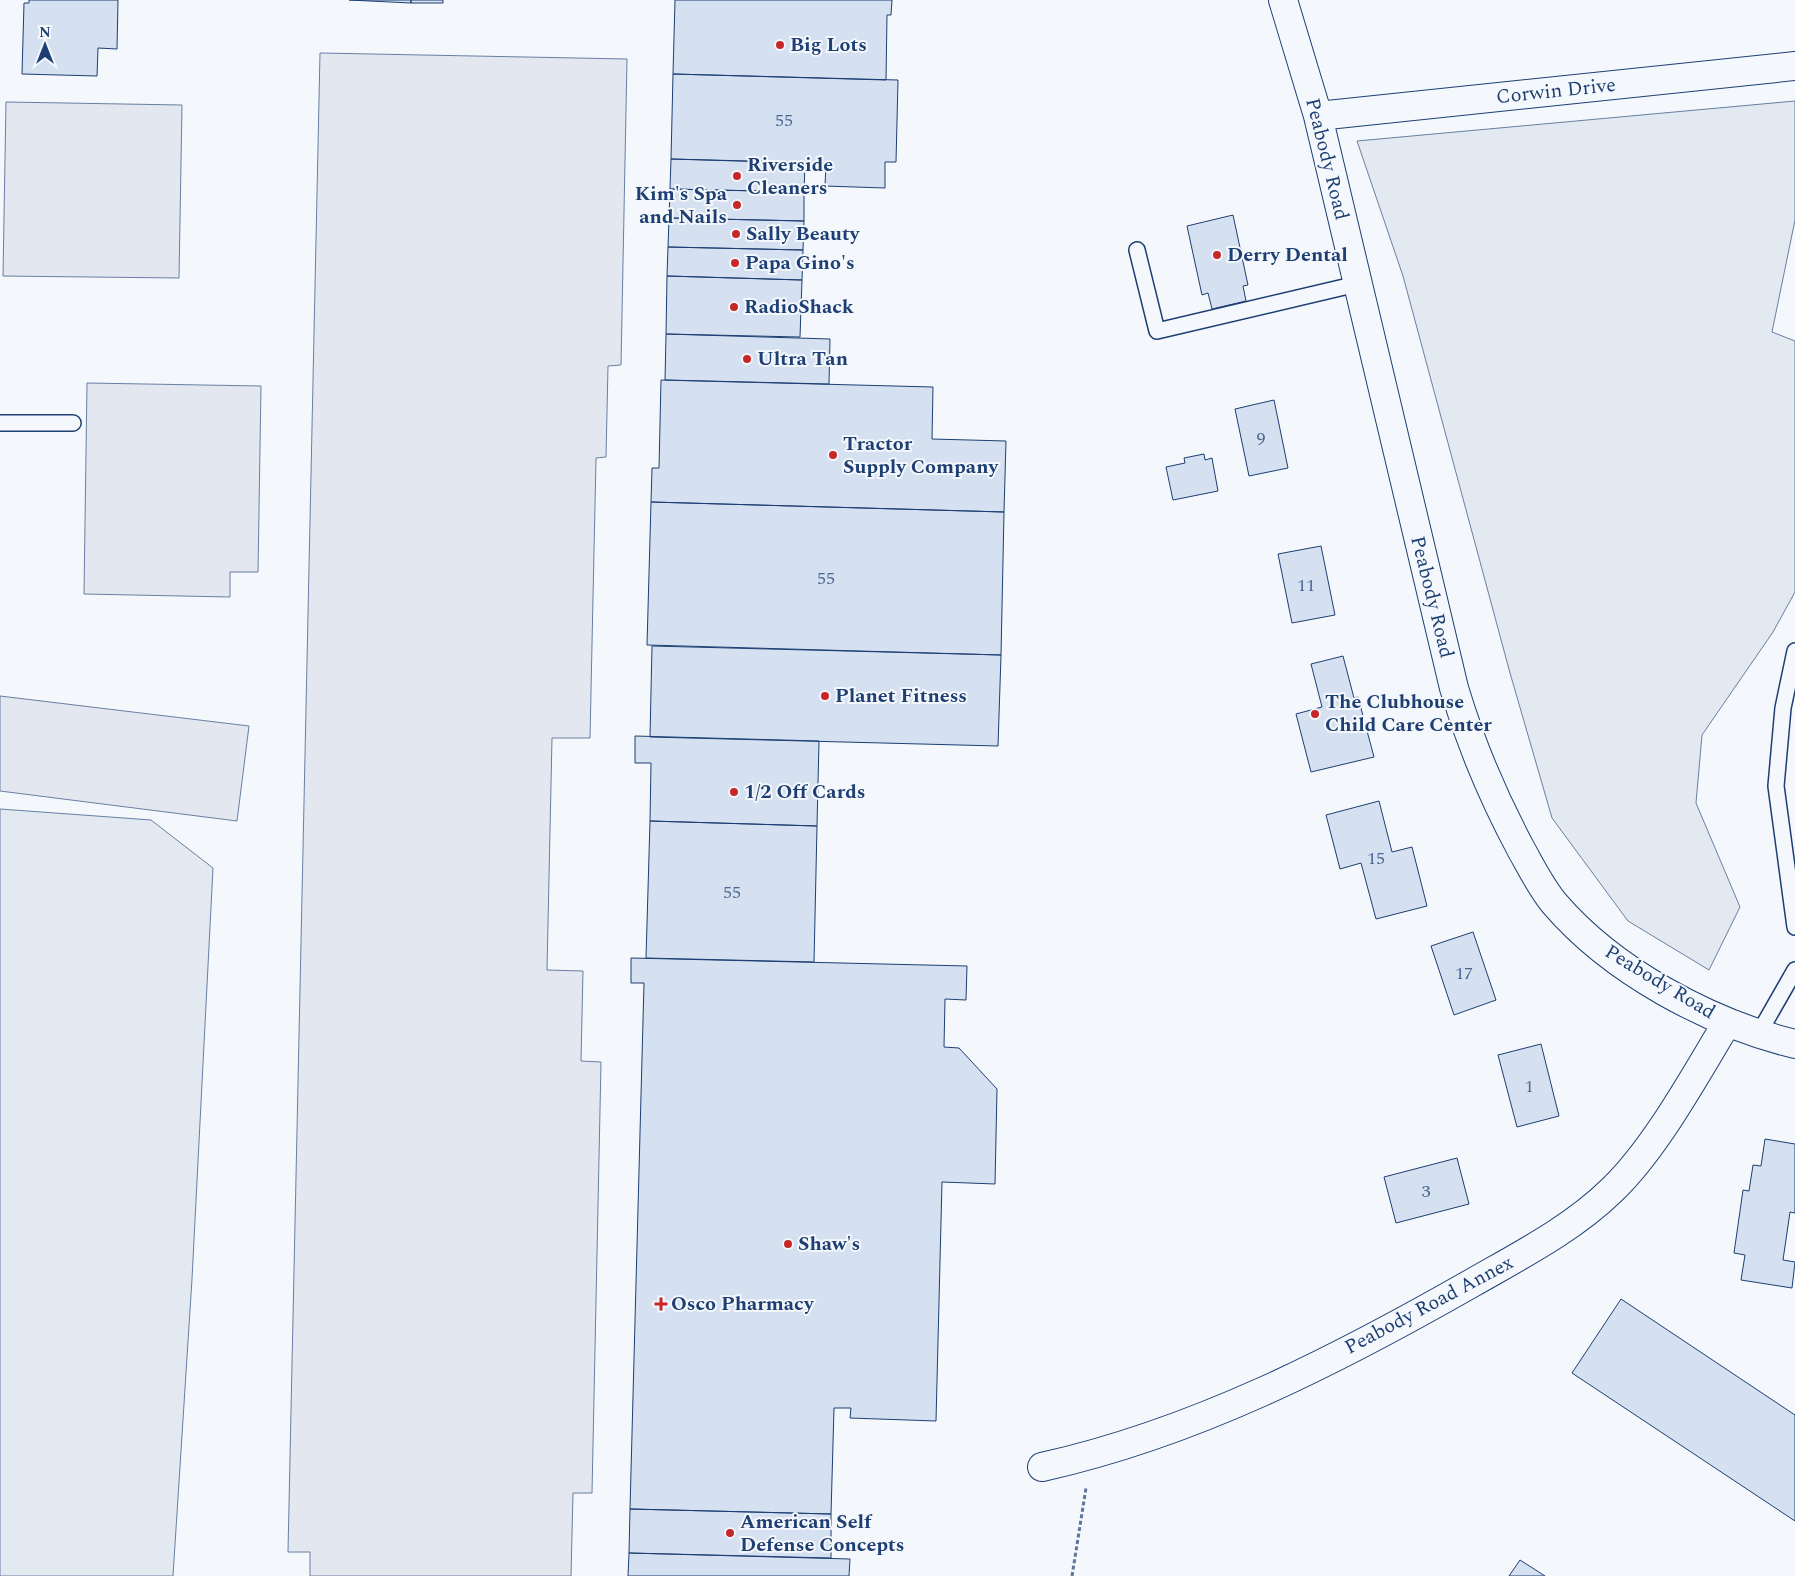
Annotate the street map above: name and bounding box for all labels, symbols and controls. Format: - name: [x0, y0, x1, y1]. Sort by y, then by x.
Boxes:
- north arrow: [20, 20, 70, 70]
- text: N: [39, 22, 51, 43]
- place label: Big Lots: [790, 30, 867, 60]
- marker: Big Lots: [774, 39, 786, 51]
- street label: Corwin Drive: [1495, 70, 1617, 112]
- street label: Peabody Road: [1297, 95, 1357, 223]
- house number: 55: [775, 107, 793, 134]
- place label: Riverside Cleaners: [747, 150, 833, 203]
- marker: Riverside Cleaners: [731, 170, 743, 182]
- place label: Kim's Spa and Nails: [635, 179, 728, 232]
- marker: Kim's Spa and Nails: [731, 199, 743, 211]
- place label: Sally Beauty: [746, 219, 861, 249]
- marker: Sally Beauty: [730, 228, 742, 240]
- place label: Derry Dental: [1227, 240, 1348, 270]
- place label: Papa Gino's: [745, 248, 855, 278]
- marker: Derry Dental: [1211, 249, 1223, 261]
- marker: Papa Gino's: [729, 257, 741, 269]
- place label: RadioShack: [744, 292, 854, 322]
- marker: RadioShack: [728, 301, 740, 313]
- place label: Ultra Tan: [757, 344, 848, 374]
- marker: Ultra Tan: [741, 353, 753, 365]
- house number: 9: [1257, 425, 1266, 452]
- place label: Tractor Supply Company: [843, 429, 999, 482]
- marker: Tractor Supply Company: [827, 449, 839, 461]
- street label: Peabody Road: [1402, 533, 1462, 661]
- house number: 55: [817, 565, 835, 592]
- house number: 11: [1297, 572, 1315, 599]
- place label: Planet Fitness: [835, 681, 967, 711]
- place label: The Clubhouse Child Care Center: [1325, 687, 1492, 740]
- marker: Planet Fitness: [819, 690, 831, 702]
- marker: The Clubhouse Child Care Center: [1309, 708, 1321, 720]
- place label: 1/2 Off Cards: [744, 777, 866, 807]
- marker: 1/2 Off Cards: [728, 786, 740, 798]
- house number: 15: [1367, 845, 1385, 872]
- house number: 55: [723, 879, 741, 906]
- street label: Peabody Road: [1599, 937, 1721, 1027]
- house number: 17: [1455, 960, 1473, 987]
- house number: 1: [1525, 1073, 1534, 1100]
- house number: 3: [1422, 1178, 1431, 1205]
- place label: Shaw's: [798, 1229, 860, 1259]
- marker: Shaw's: [782, 1238, 794, 1250]
- street label: Peabody Road Annex: [1339, 1248, 1519, 1362]
- place label: Osco Pharmacy: [671, 1289, 815, 1319]
- marker: Osco Pharmacy: [655, 1298, 667, 1310]
- place label: American Self Defense Concepts: [740, 1507, 905, 1560]
- marker: American Self Defense Concepts: [724, 1527, 736, 1539]

